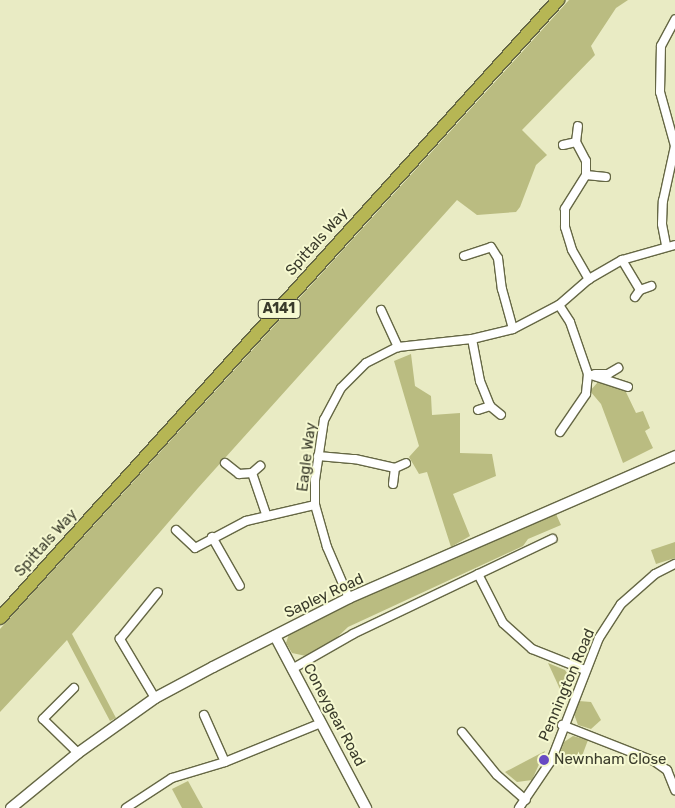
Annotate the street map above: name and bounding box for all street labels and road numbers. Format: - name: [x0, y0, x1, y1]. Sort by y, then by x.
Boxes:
- street label: Spittals Way: [282, 204, 352, 280]
- road number: A141: [256, 298, 302, 320]
- street label: Eagle Way: [294, 421, 320, 493]
- street label: Spittals Way: [11, 505, 81, 581]
- street label: Sapley Road: [281, 570, 367, 622]
- street label: Pennington Road: [535, 626, 599, 744]
- street label: Coneygear Road: [299, 660, 369, 770]

